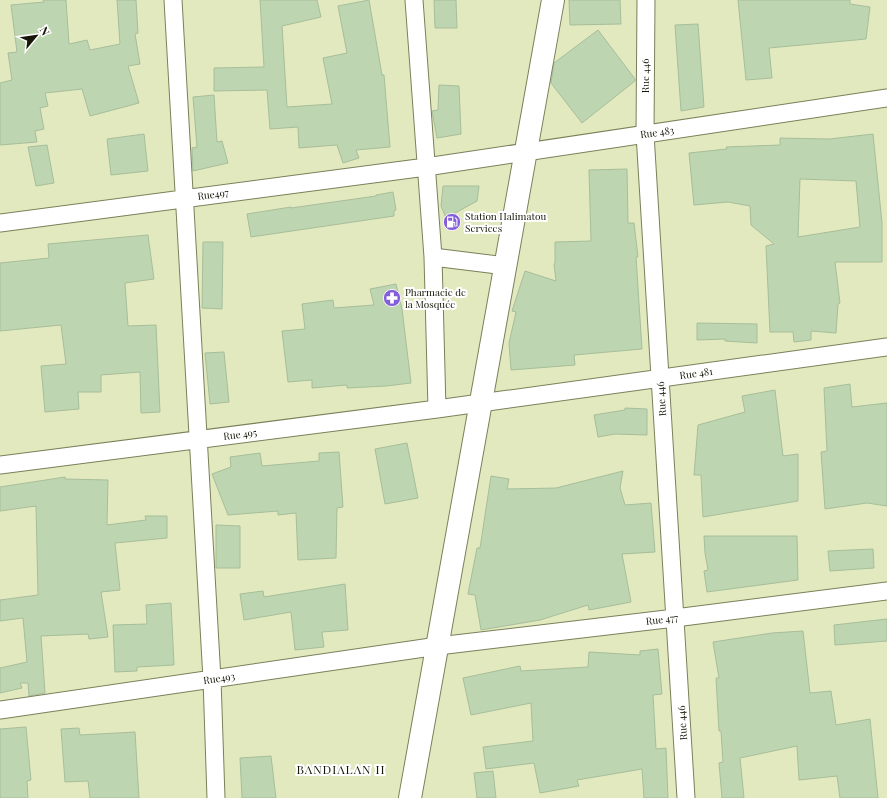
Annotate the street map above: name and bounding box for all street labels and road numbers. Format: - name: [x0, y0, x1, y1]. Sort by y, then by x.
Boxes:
- street label: Rue 446: [638, 59, 652, 93]
- street label: Rue 483: [639, 123, 675, 141]
- street label: Rue497: [197, 185, 229, 203]
- street label: Rue 481: [678, 364, 714, 382]
- street label: Rue 446: [653, 381, 669, 417]
- street label: Rue 495: [222, 425, 258, 443]
- street label: Rue 477: [645, 610, 679, 628]
- street label: Rue493: [202, 669, 236, 687]
- street label: Rue 446: [674, 705, 690, 741]

